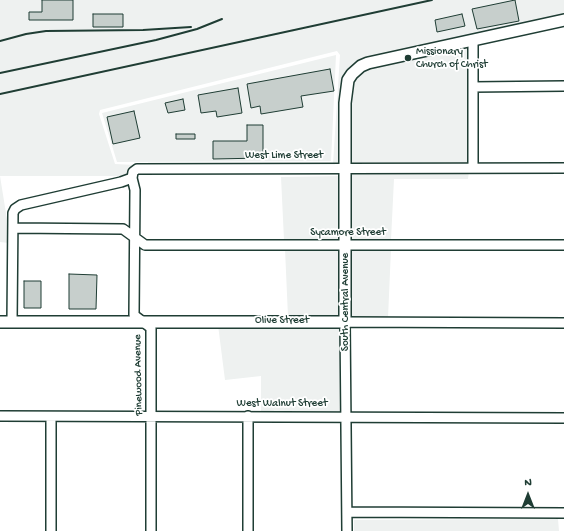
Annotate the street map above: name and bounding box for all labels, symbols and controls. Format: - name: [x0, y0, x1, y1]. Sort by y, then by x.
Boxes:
- place label: Missionary Church of Christ: [416, 45, 488, 71]
- marker: Missionary Church of Christ: [403, 53, 413, 63]
- street label: West Lime Street: [245, 149, 323, 163]
- street label: Sycamore Street: [310, 226, 386, 240]
- street label: South Central Avenue: [339, 253, 353, 351]
- street label: Olive Street: [255, 314, 309, 328]
- street label: Pinewood Avenue: [132, 334, 146, 416]
- street label: West Walnut Street: [237, 397, 327, 411]
- north arrow: [508, 475, 548, 515]
- text: N: [524, 477, 532, 489]

